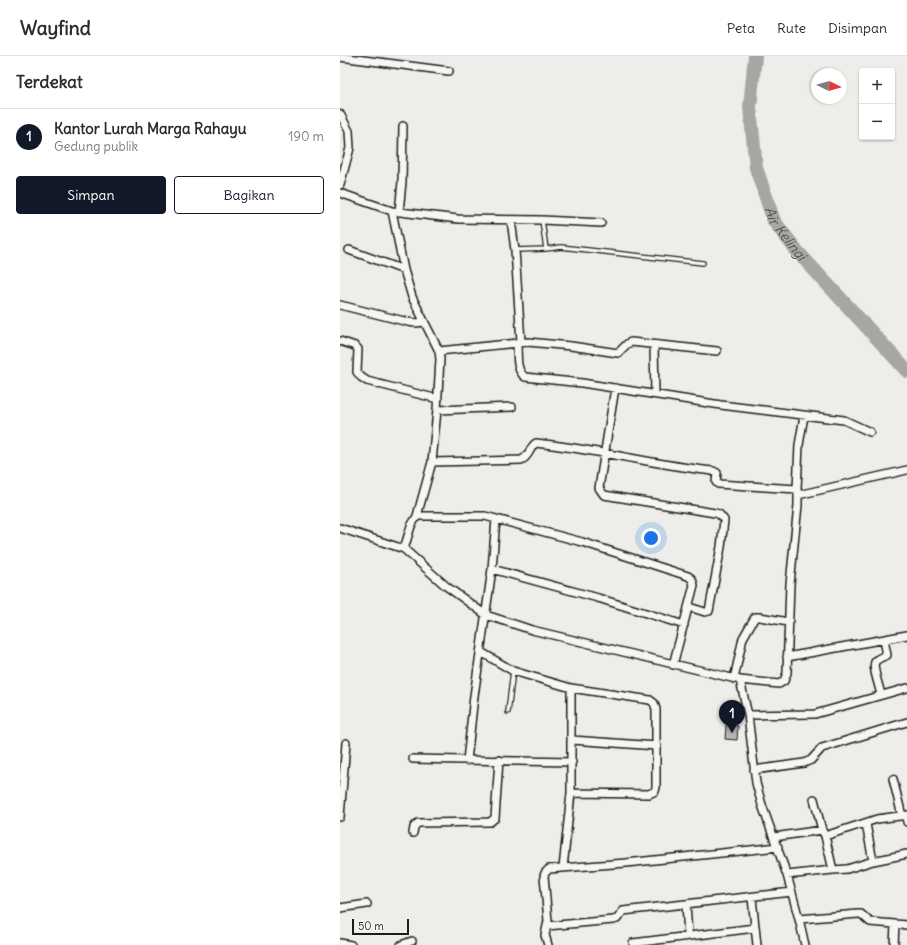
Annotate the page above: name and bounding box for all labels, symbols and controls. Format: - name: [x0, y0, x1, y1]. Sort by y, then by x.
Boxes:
- text: Wayfind: [20, 16, 91, 40]
- text: Peta: [727, 19, 755, 37]
- text: Rute: [777, 19, 806, 37]
- text: Disimpan: [828, 19, 887, 37]
- north arrow: [811, 68, 847, 104]
- map controls: [859, 68, 895, 140]
- button: +: [859, 68, 895, 104]
- text: Terdekat: [16, 71, 83, 93]
- button: −: [859, 104, 895, 140]
- text: Kantor Lurah Marga Rahayu: [54, 119, 246, 138]
- text: 1: [26, 128, 32, 145]
- text: 190 m: [288, 128, 324, 145]
- text: Gedung publik: [54, 138, 138, 155]
- button: Simpan: [16, 176, 166, 214]
- button: Bagikan: [174, 176, 324, 214]
- water label: Air Kelingi: [761, 204, 812, 266]
- your location: [641, 528, 661, 548]
- pin: 1: [719, 700, 745, 733]
- scale bar: [352, 917, 409, 936]
- text: 50 m: [358, 919, 384, 933]

